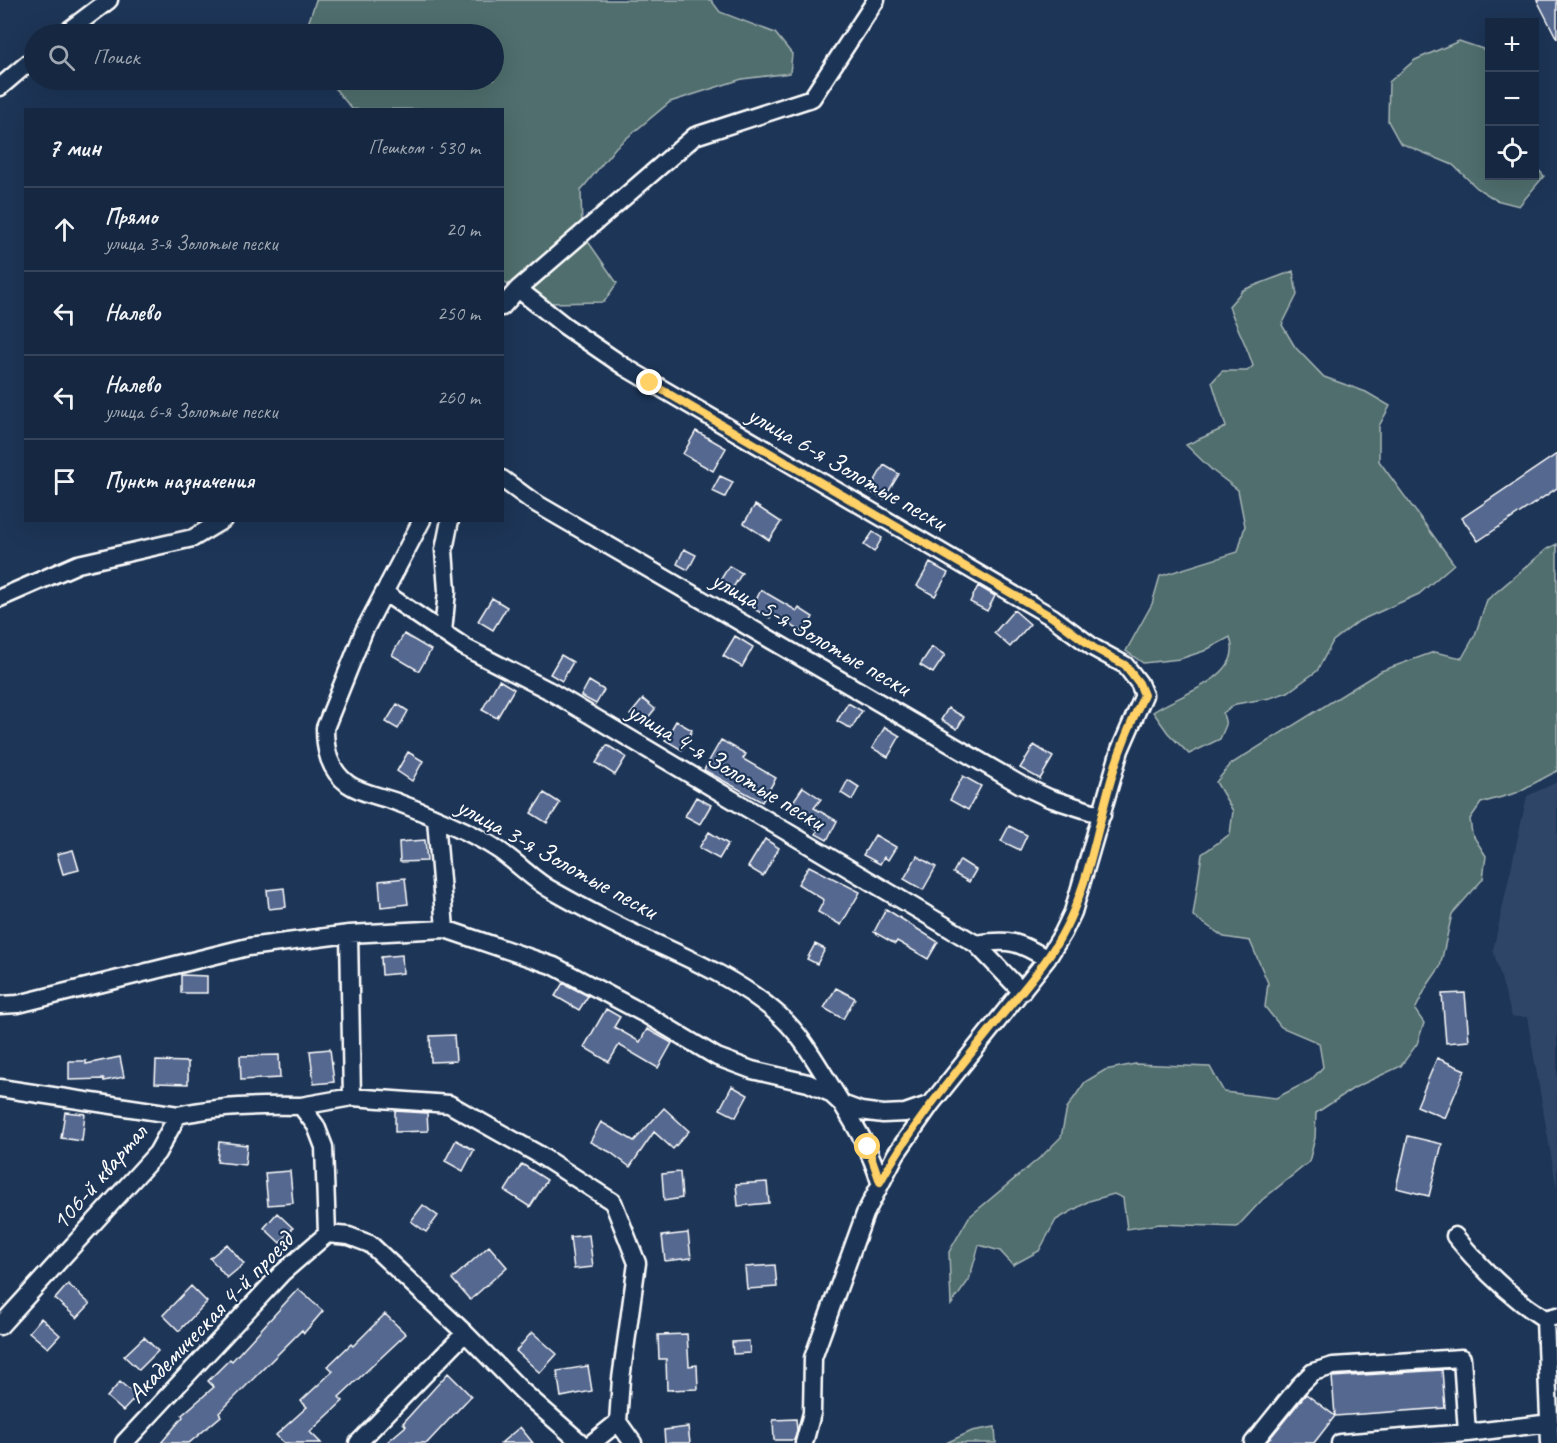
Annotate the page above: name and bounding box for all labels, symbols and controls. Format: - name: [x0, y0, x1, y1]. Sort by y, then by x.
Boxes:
- map controls: [1485, 18, 1539, 180]
- button: +: [1485, 18, 1539, 72]
- search box: [24, 24, 504, 90]
- icon: search: [45, 41, 78, 74]
- text: Поиск: [93, 43, 139, 71]
- button: −: [1485, 72, 1539, 126]
- button: locate: [1485, 126, 1539, 180]
- text: 7 мин: [48, 131, 101, 164]
- text: Пешком · 530 m: [368, 135, 480, 160]
- text: Прямо: [105, 203, 157, 231]
- icon: ahead: [48, 213, 81, 246]
- text: 20 m: [446, 217, 480, 242]
- text: улица 3-я Золотые пески: [105, 231, 277, 256]
- icon: left: [48, 297, 81, 330]
- text: Налево: [105, 299, 161, 327]
- text: 250 m: [437, 301, 480, 326]
- route end: [636, 369, 662, 395]
- text: Налево: [105, 371, 161, 399]
- icon: left: [48, 381, 81, 414]
- text: 260 m: [437, 385, 480, 410]
- street label: улица 6-я Золотые пески: [740, 397, 955, 540]
- text: улица 6-я Золотые пески: [105, 399, 277, 424]
- icon: arrive: [48, 465, 81, 498]
- text: Пункт назначения: [105, 467, 254, 495]
- street label: улица 5-я Золотые пески: [704, 562, 919, 705]
- street label: улица 4-я Золотые пески: [620, 693, 833, 839]
- street label: улица 3-я Золотые пески: [449, 788, 665, 928]
- street label: 106-й квартал: [44, 1115, 156, 1237]
- route start: [854, 1133, 880, 1159]
- street label: Академическая 4-й проезд: [120, 1222, 302, 1410]

